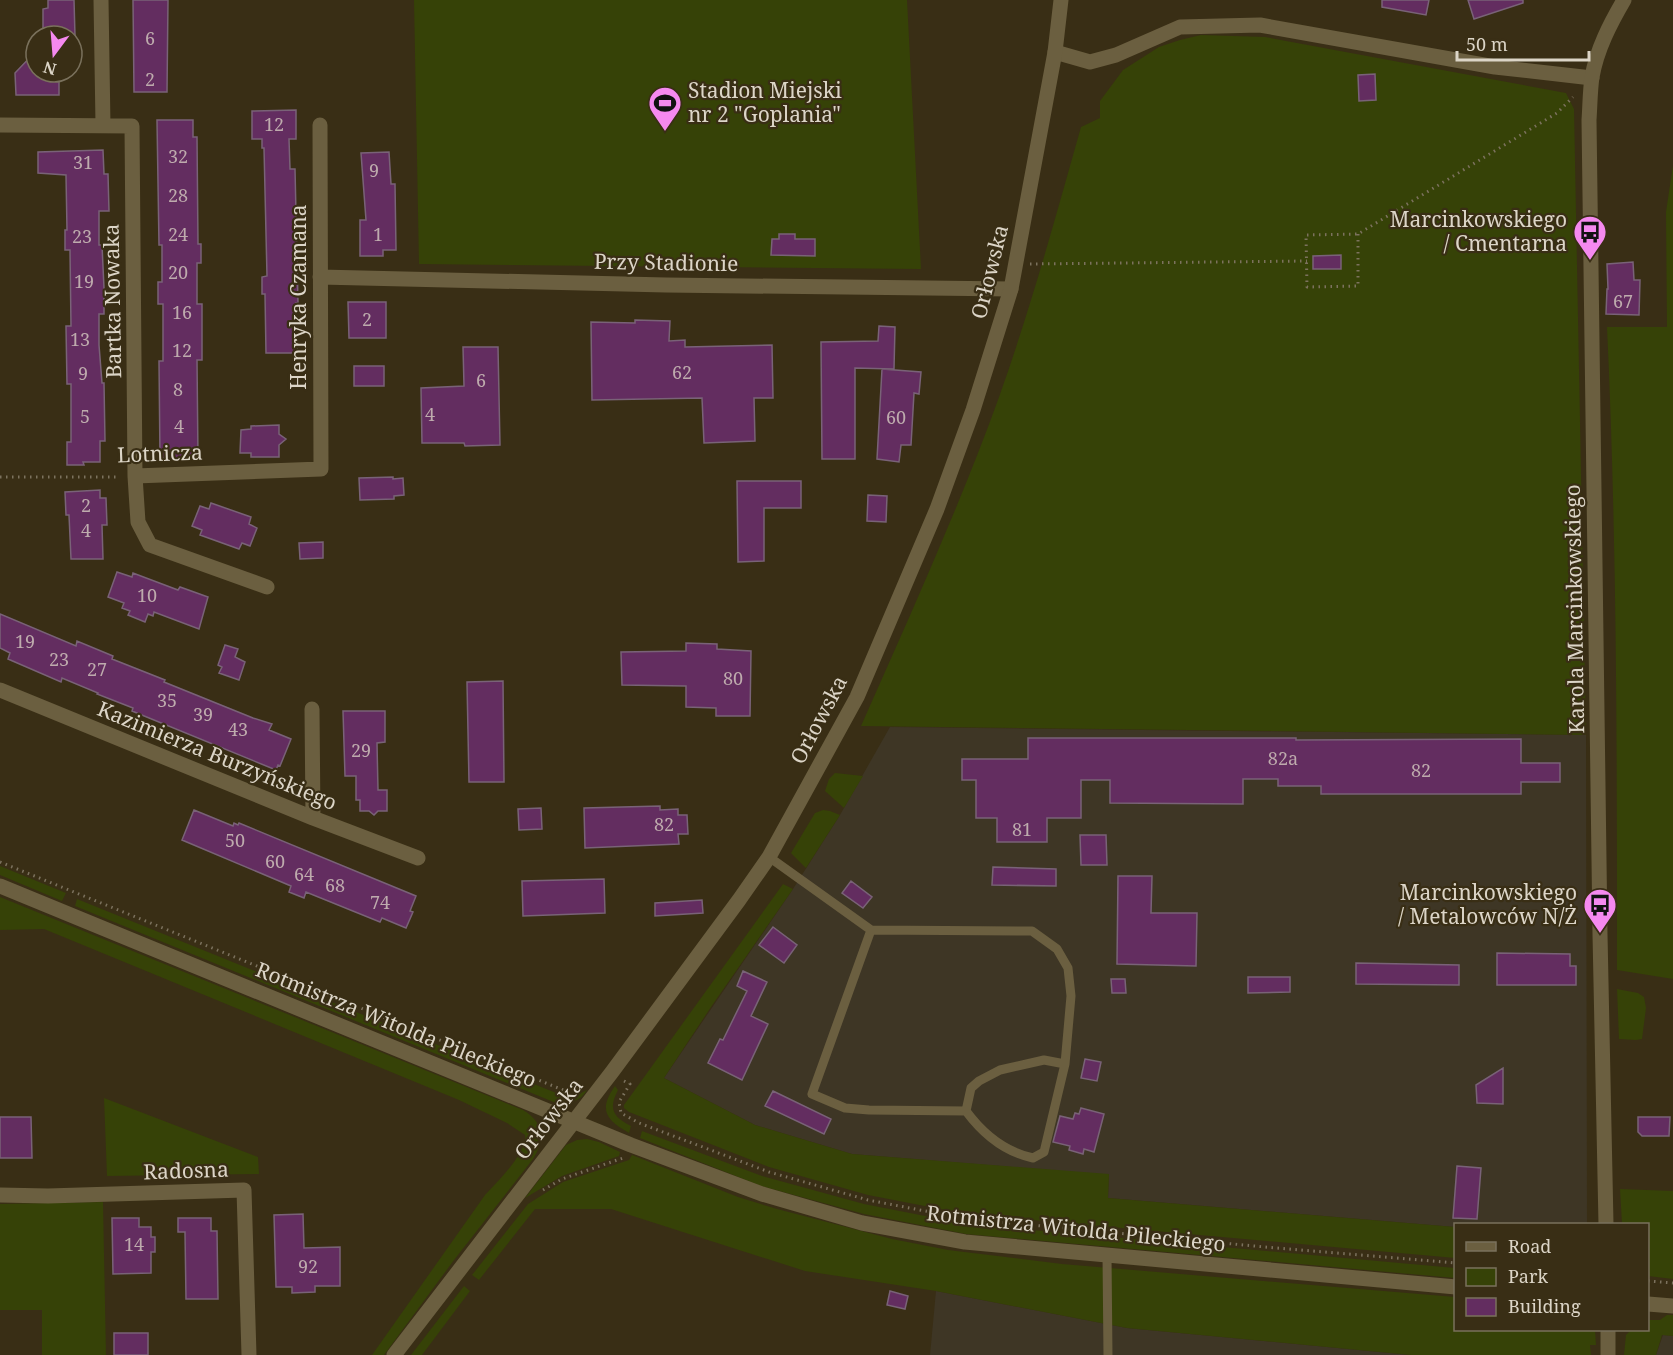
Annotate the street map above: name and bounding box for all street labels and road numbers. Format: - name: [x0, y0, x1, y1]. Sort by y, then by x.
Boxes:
- street label: Henryka Czamana: [284, 204, 312, 390]
- street label: Orłowska: [964, 222, 1014, 322]
- street label: Bartka Nowaka: [97, 223, 127, 379]
- street label: Przy Stadionie: [594, 247, 739, 277]
- street label: Lotnicza: [117, 438, 203, 468]
- street label: Karola Marcinkowskiego: [1558, 484, 1590, 734]
- street label: Orłowska: [783, 671, 853, 769]
- street label: Kazimierza Burzyńskiego: [93, 694, 341, 816]
- street label: Rotmistrza Witolda Pileckiego: [252, 955, 541, 1093]
- street label: Orłowska: [508, 1072, 589, 1165]
- street label: Radosna: [143, 1155, 229, 1185]
- street label: Rotmistrza Witolda Pileckiego: [925, 1198, 1227, 1258]

